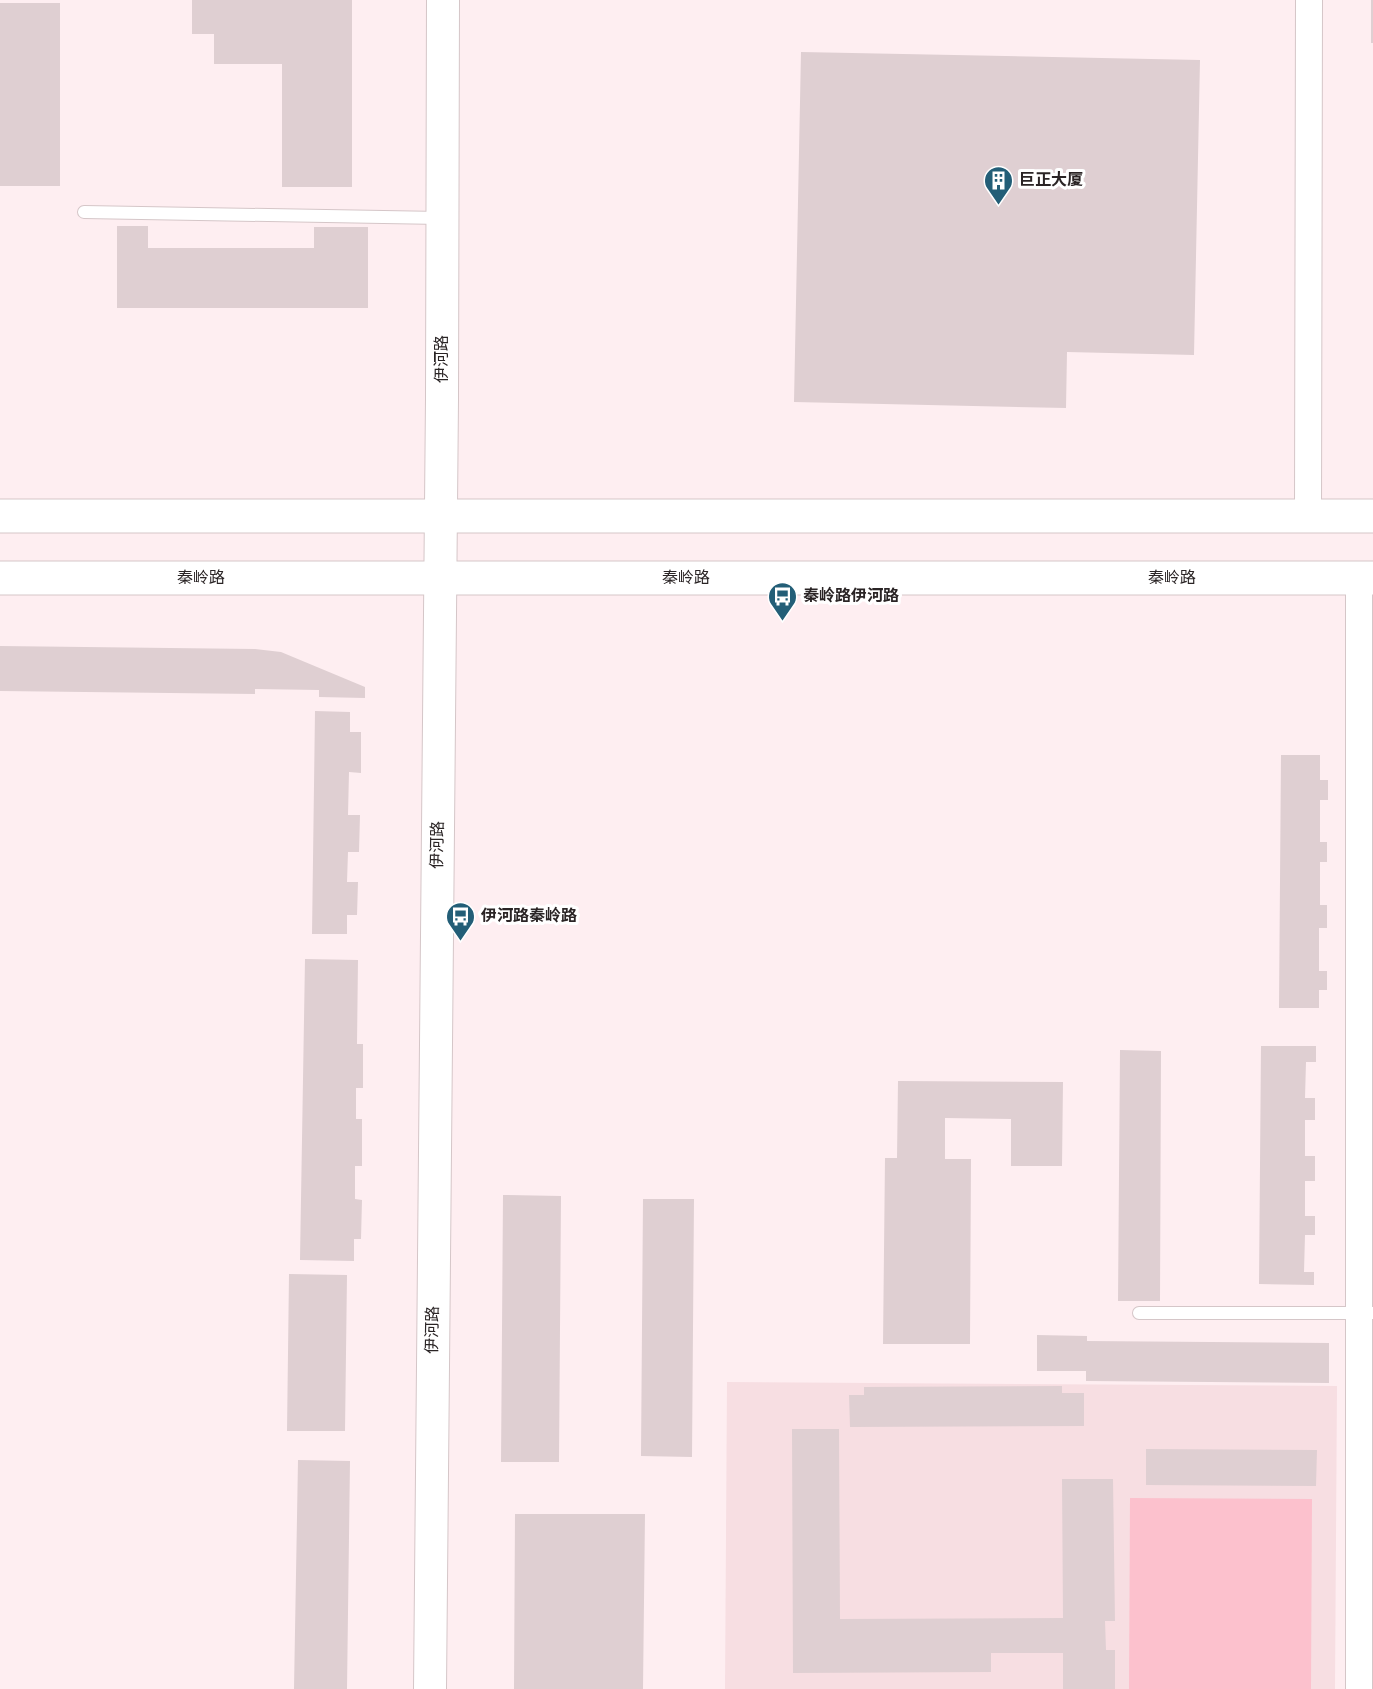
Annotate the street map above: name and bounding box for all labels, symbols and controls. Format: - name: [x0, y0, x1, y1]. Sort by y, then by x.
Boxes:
- building icon: 巨正大厦: [982, 164, 1014, 206]
- place label: 巨正大厦: [1019, 171, 1083, 190]
- street label: 伊河路: [433, 335, 452, 383]
- street label: 秦岭路: [177, 569, 225, 588]
- street label: 秦岭路: [662, 569, 710, 588]
- street label: 秦岭路: [1148, 569, 1196, 588]
- bus stop icon: 秦岭路伊河路: [766, 580, 798, 622]
- place label: 秦岭路伊河路: [803, 586, 899, 606]
- street label: 伊河路: [428, 821, 448, 869]
- bus stop icon: 伊河路秦岭路: [444, 900, 476, 942]
- place label: 伊河路秦岭路: [480, 906, 577, 926]
- street label: 伊河路: [423, 1306, 443, 1354]

